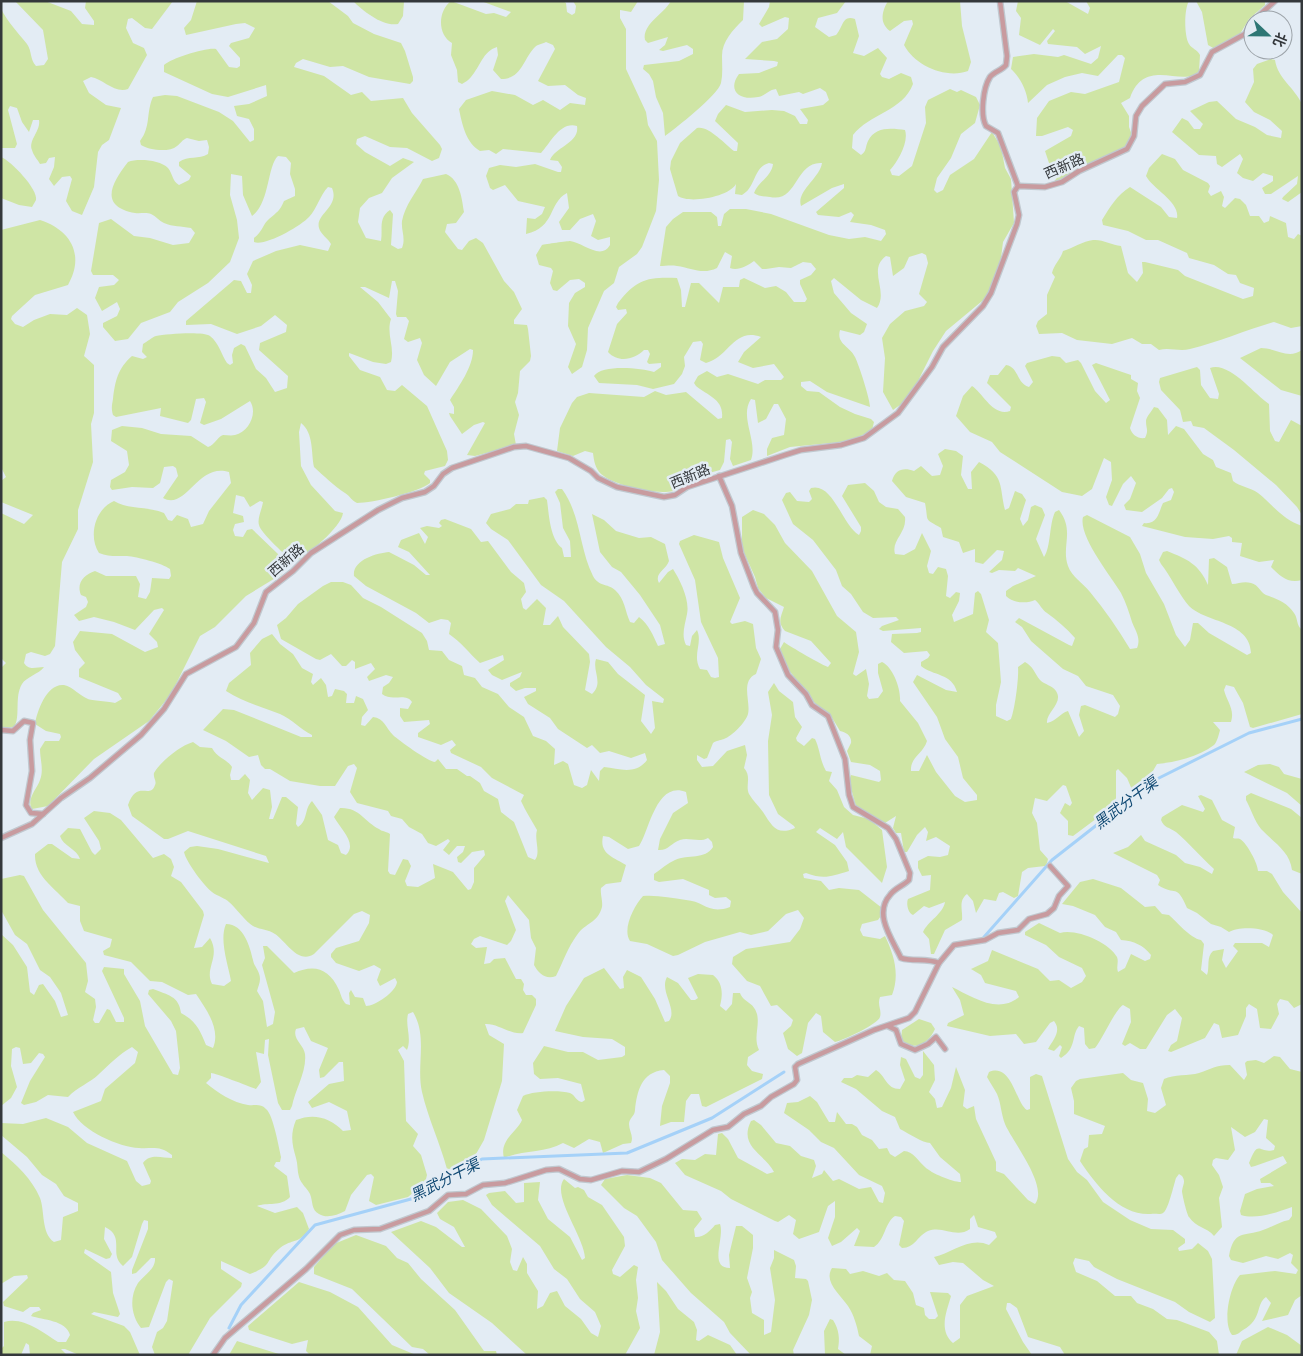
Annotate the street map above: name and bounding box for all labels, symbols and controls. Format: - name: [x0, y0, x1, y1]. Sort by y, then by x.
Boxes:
- north arrow: [1243, 10, 1293, 60]
- text: 北: [1269, 30, 1290, 49]
- street label: 西新路: [1042, 150, 1087, 183]
- street label: 西新路: [668, 461, 713, 492]
- street label: 西新路: [265, 540, 308, 581]
- water label: 黑武分干渠: [1091, 772, 1163, 833]
- water label: 黑武分干渠: [407, 1154, 484, 1205]

